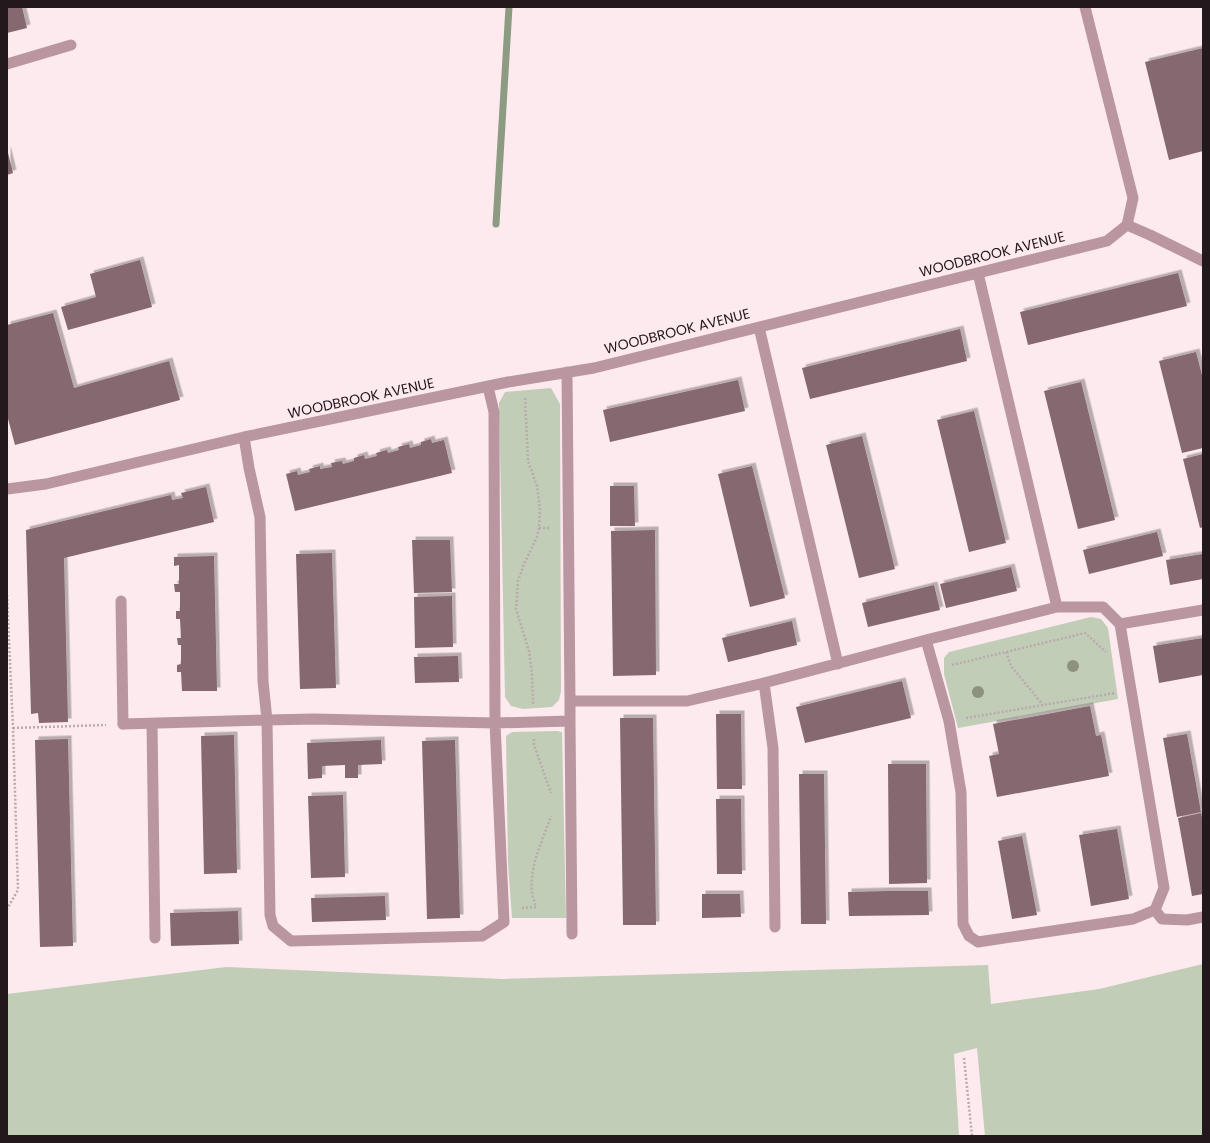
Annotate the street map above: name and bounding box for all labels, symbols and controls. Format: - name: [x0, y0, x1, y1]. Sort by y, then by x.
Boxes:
- street label: WOODBROOK AVENUE: [917, 226, 1067, 282]
- street label: WOODBROOK AVENUE: [602, 303, 752, 359]
- street label: WOODBROOK AVENUE: [286, 373, 436, 423]

